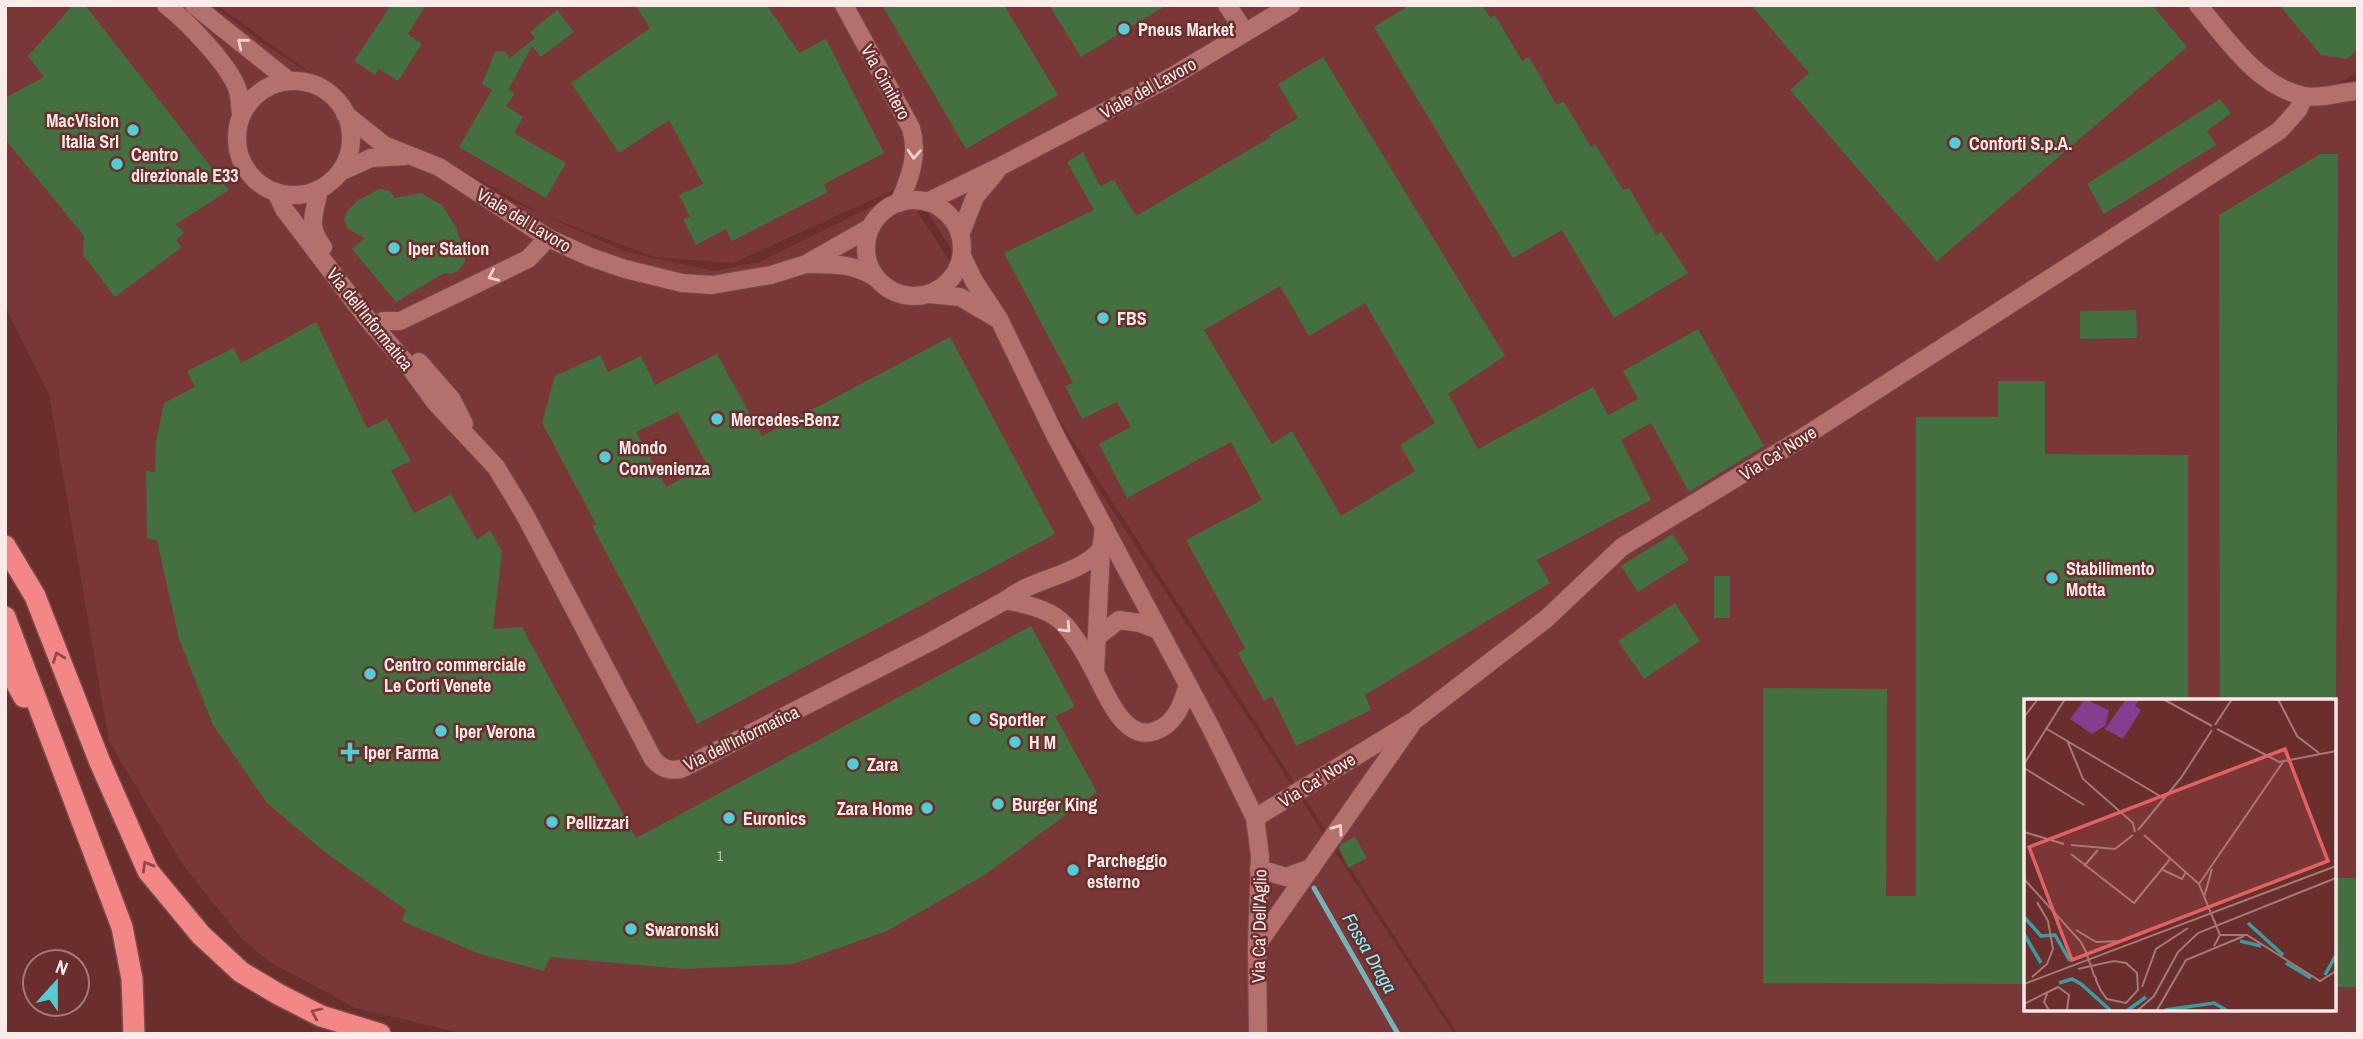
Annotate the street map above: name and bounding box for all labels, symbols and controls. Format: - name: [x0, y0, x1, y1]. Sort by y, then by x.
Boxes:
- place label: Pneus Market: [1138, 17, 1234, 42]
- marker: Pneus Market: [1116, 21, 1132, 37]
- one-way arrow: [237, 39, 250, 51]
- street label: Via Cimitero: [855, 40, 917, 124]
- street label: Viale del Lavoro: [1095, 51, 1201, 125]
- place label: MacVision Italia Srl: [46, 108, 119, 154]
- marker: MacVision Italia Srl: [125, 122, 141, 138]
- place label: Conforti S.p.A.: [1969, 131, 2072, 156]
- marker: Conforti S.p.A.: [1947, 135, 1963, 151]
- place label: Centro direzionale E33: [131, 142, 238, 188]
- one-way arrow: [906, 149, 921, 160]
- marker: Centro direzionale E33: [109, 156, 125, 172]
- street label: Viale del Lavoro: [472, 182, 576, 258]
- place label: Iper Station: [408, 236, 489, 261]
- marker: Iper Station: [386, 240, 402, 256]
- street label: Via dell'Informatica: [321, 262, 419, 376]
- one-way arrow: [488, 268, 500, 282]
- place label: FBS: [1117, 306, 1147, 331]
- marker: FBS: [1095, 310, 1111, 326]
- place label: Mercedes-Benz: [731, 407, 840, 432]
- marker: Mercedes-Benz: [709, 411, 725, 427]
- street label: Via Ca' Nove: [1735, 420, 1821, 486]
- place label: Mondo Convenienza: [619, 435, 711, 481]
- marker: Mondo Convenienza: [597, 449, 613, 465]
- place label: Stabilimento Motta: [2066, 556, 2155, 602]
- marker: Stabilimento Motta: [2044, 570, 2060, 586]
- one-way arrow: [1058, 620, 1071, 633]
- one-way arrow: [53, 651, 67, 663]
- place label: Centro commerciale Le Corti Venete: [384, 652, 526, 698]
- marker: Centro commerciale Le Corti Venete: [362, 666, 378, 682]
- street label: Via dell'Informatica: [679, 699, 803, 777]
- inset map: [2024, 699, 2335, 1011]
- place label: Sportler: [989, 707, 1046, 732]
- marker: Sportler: [967, 711, 983, 727]
- place label: Iper Verona: [455, 719, 536, 744]
- marker: Iper Verona: [433, 723, 449, 739]
- place label: H M: [1029, 730, 1056, 755]
- marker: H M: [1007, 734, 1023, 750]
- place label: Iper Farma: [364, 740, 440, 765]
- marker: Iper Farma: [342, 744, 358, 760]
- street label: Via Ca' Nove: [1274, 747, 1360, 813]
- place label: Zara: [867, 752, 899, 777]
- marker: Zara: [845, 756, 861, 772]
- place label: Burger King: [1012, 792, 1097, 817]
- place label: Zara Home: [837, 796, 913, 821]
- marker: Burger King: [990, 796, 1006, 812]
- marker: Zara Home: [919, 800, 935, 816]
- place label: Euronics: [743, 806, 806, 831]
- place label: Pellizzari: [566, 810, 629, 835]
- marker: Euronics: [721, 810, 737, 826]
- marker: Pellizzari: [544, 814, 560, 830]
- one-way arrow: [1330, 824, 1342, 837]
- house number: 1: [717, 847, 724, 865]
- place label: Parcheggio esterno: [1087, 848, 1167, 894]
- one-way arrow: [142, 861, 155, 873]
- marker: Parcheggio esterno: [1065, 862, 1081, 878]
- street label: Via Ca' Dell'Aglio: [1246, 869, 1272, 983]
- water label: Fossa Draga: [1337, 908, 1404, 998]
- place label: Swaronski: [645, 917, 719, 942]
- marker: Swaronski: [623, 921, 639, 937]
- north arrow: [21, 948, 91, 1018]
- text: N: [52, 953, 72, 981]
- one-way arrow: [310, 1007, 323, 1021]

